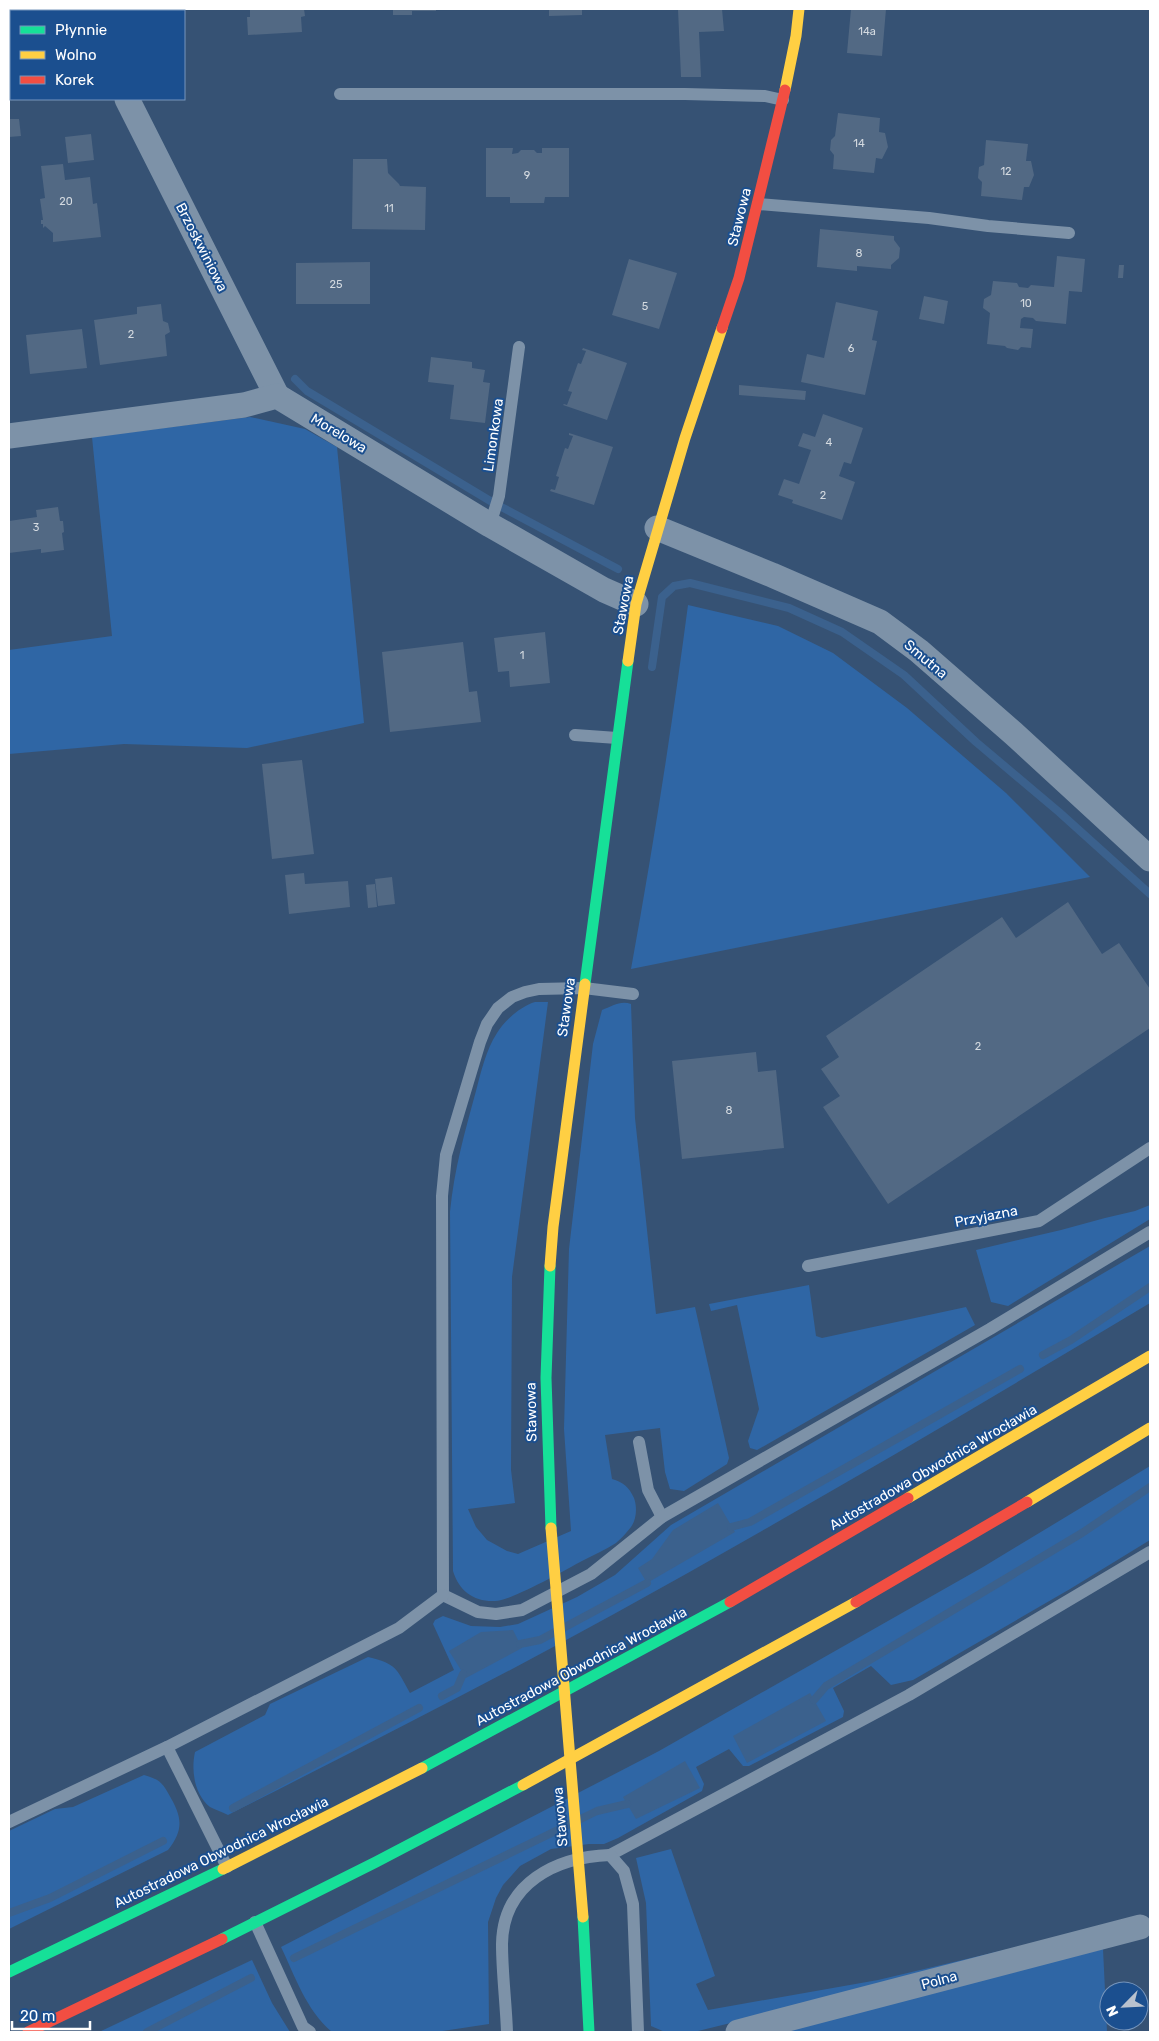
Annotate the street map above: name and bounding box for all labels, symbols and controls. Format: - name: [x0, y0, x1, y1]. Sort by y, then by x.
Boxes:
- legend: [10, 10, 185, 100]
- text: Płynnie: [55, 21, 107, 39]
- house number: 14a: [858, 25, 876, 38]
- text: Wolno: [55, 46, 97, 64]
- text: Korek: [55, 71, 94, 89]
- house number: 14: [853, 137, 865, 150]
- house number: 12: [1000, 165, 1012, 178]
- house number: 9: [524, 169, 530, 182]
- street label: Stawowa: [724, 186, 755, 248]
- house number: 20: [59, 195, 73, 208]
- street label: Brzoskwiniowa: [172, 200, 231, 294]
- house number: 11: [384, 202, 394, 215]
- house number: 8: [856, 247, 863, 260]
- house number: 25: [330, 278, 343, 291]
- house number: 10: [1020, 297, 1032, 310]
- house number: 5: [642, 300, 649, 313]
- house number: 2: [128, 328, 134, 341]
- house number: 6: [848, 342, 855, 355]
- street label: Limonkowa: [480, 397, 507, 473]
- street label: Morelowa: [308, 410, 370, 457]
- house number: 4: [826, 436, 833, 449]
- house number: 2: [820, 489, 826, 502]
- house number: 3: [33, 521, 40, 534]
- street label: Stawowa: [609, 574, 638, 636]
- street label: Smutna: [901, 636, 951, 682]
- house number: 1: [520, 649, 524, 662]
- street label: Stawowa: [554, 976, 579, 1038]
- house number: 2: [975, 1040, 981, 1053]
- house number: 8: [726, 1104, 733, 1117]
- street label: Przyjazna: [953, 1202, 1019, 1231]
- street label: Stawowa: [522, 1382, 541, 1442]
- street label: Autostradowa Obwodnica Wrocławia: [827, 1401, 1040, 1534]
- street label: Autostradowa Obwodnica Wrocławia: [473, 1603, 690, 1729]
- street label: Stawowa: [549, 1787, 572, 1847]
- street label: Autostradowa Obwodnica Wrocławia: [111, 1793, 331, 1912]
- street label: Polna: [919, 1968, 959, 1993]
- north arrow: [1099, 1981, 1149, 2031]
- scale bar: [12, 1998, 90, 2030]
- text: N: [1103, 2003, 1122, 2019]
- text: 20 m: [20, 2007, 55, 2025]

